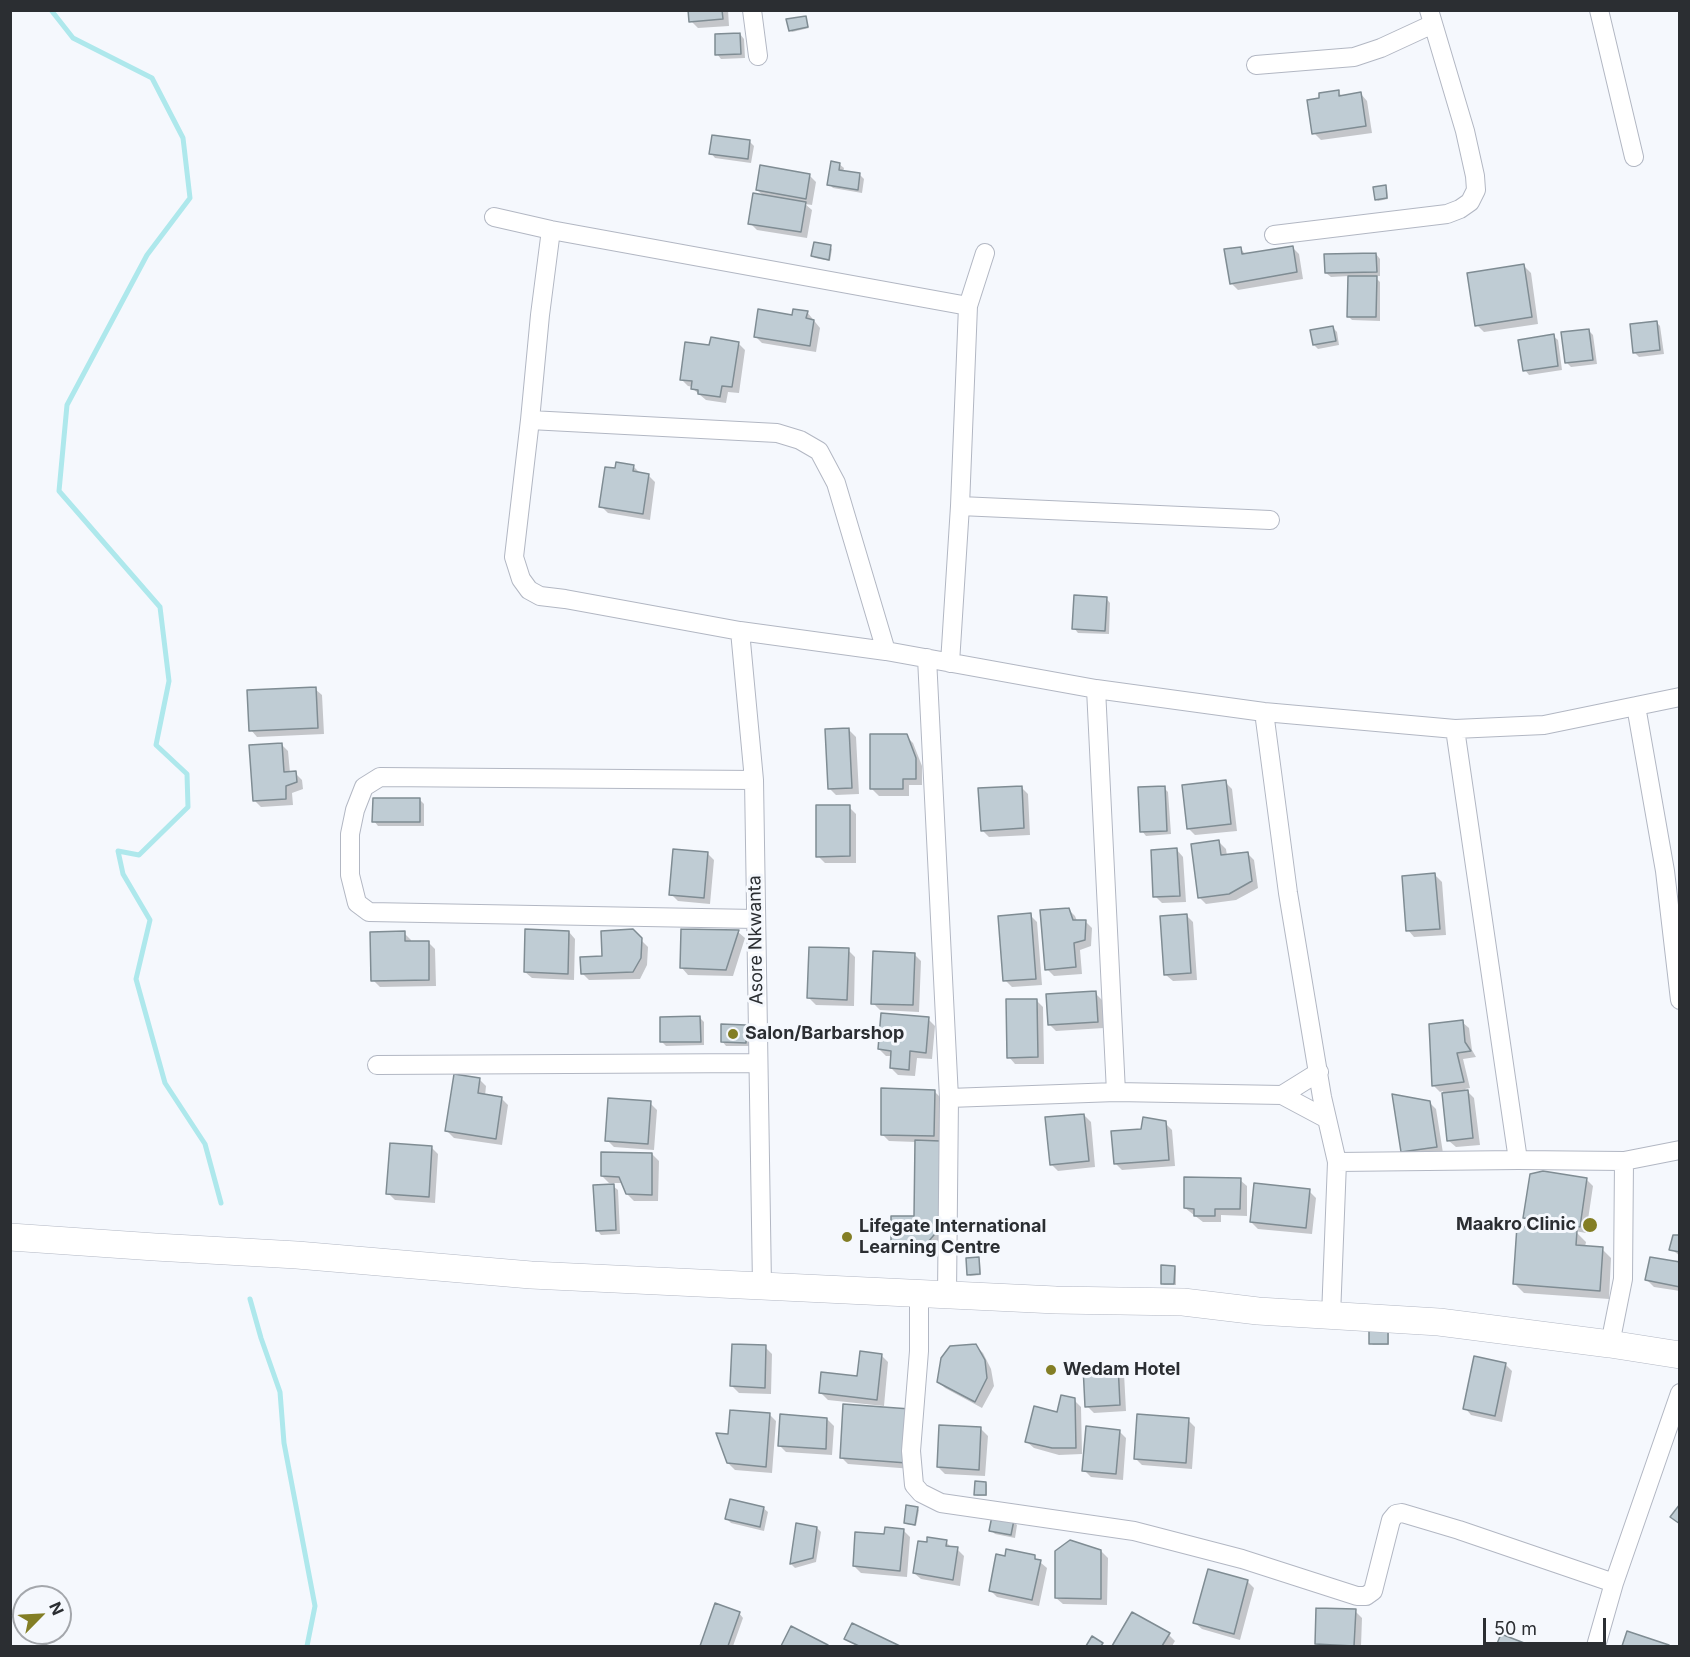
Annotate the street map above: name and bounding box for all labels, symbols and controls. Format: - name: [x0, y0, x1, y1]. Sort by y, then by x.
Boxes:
- street label: Asore Nkwanta: [744, 875, 768, 1005]
- place label: Salon/Barbarshop: [745, 1023, 904, 1045]
- marker: Salon/Barbarshop: [726, 1027, 740, 1041]
- place label: Maakro Clinic: [1456, 1214, 1576, 1236]
- place label: Lifegate International Learning Centre: [859, 1216, 1046, 1258]
- marker: Maakro Clinic: [1581, 1216, 1599, 1234]
- marker: Lifegate International Learning Centre: [840, 1230, 854, 1244]
- place label: Wedam Hotel: [1063, 1359, 1180, 1381]
- marker: Wedam Hotel: [1044, 1363, 1058, 1377]
- north arrow: [12, 1585, 72, 1645]
- text: N: [45, 1599, 68, 1618]
- scale bar: [1486, 1606, 1609, 1644]
- text: 50 m: [1494, 1618, 1537, 1639]

